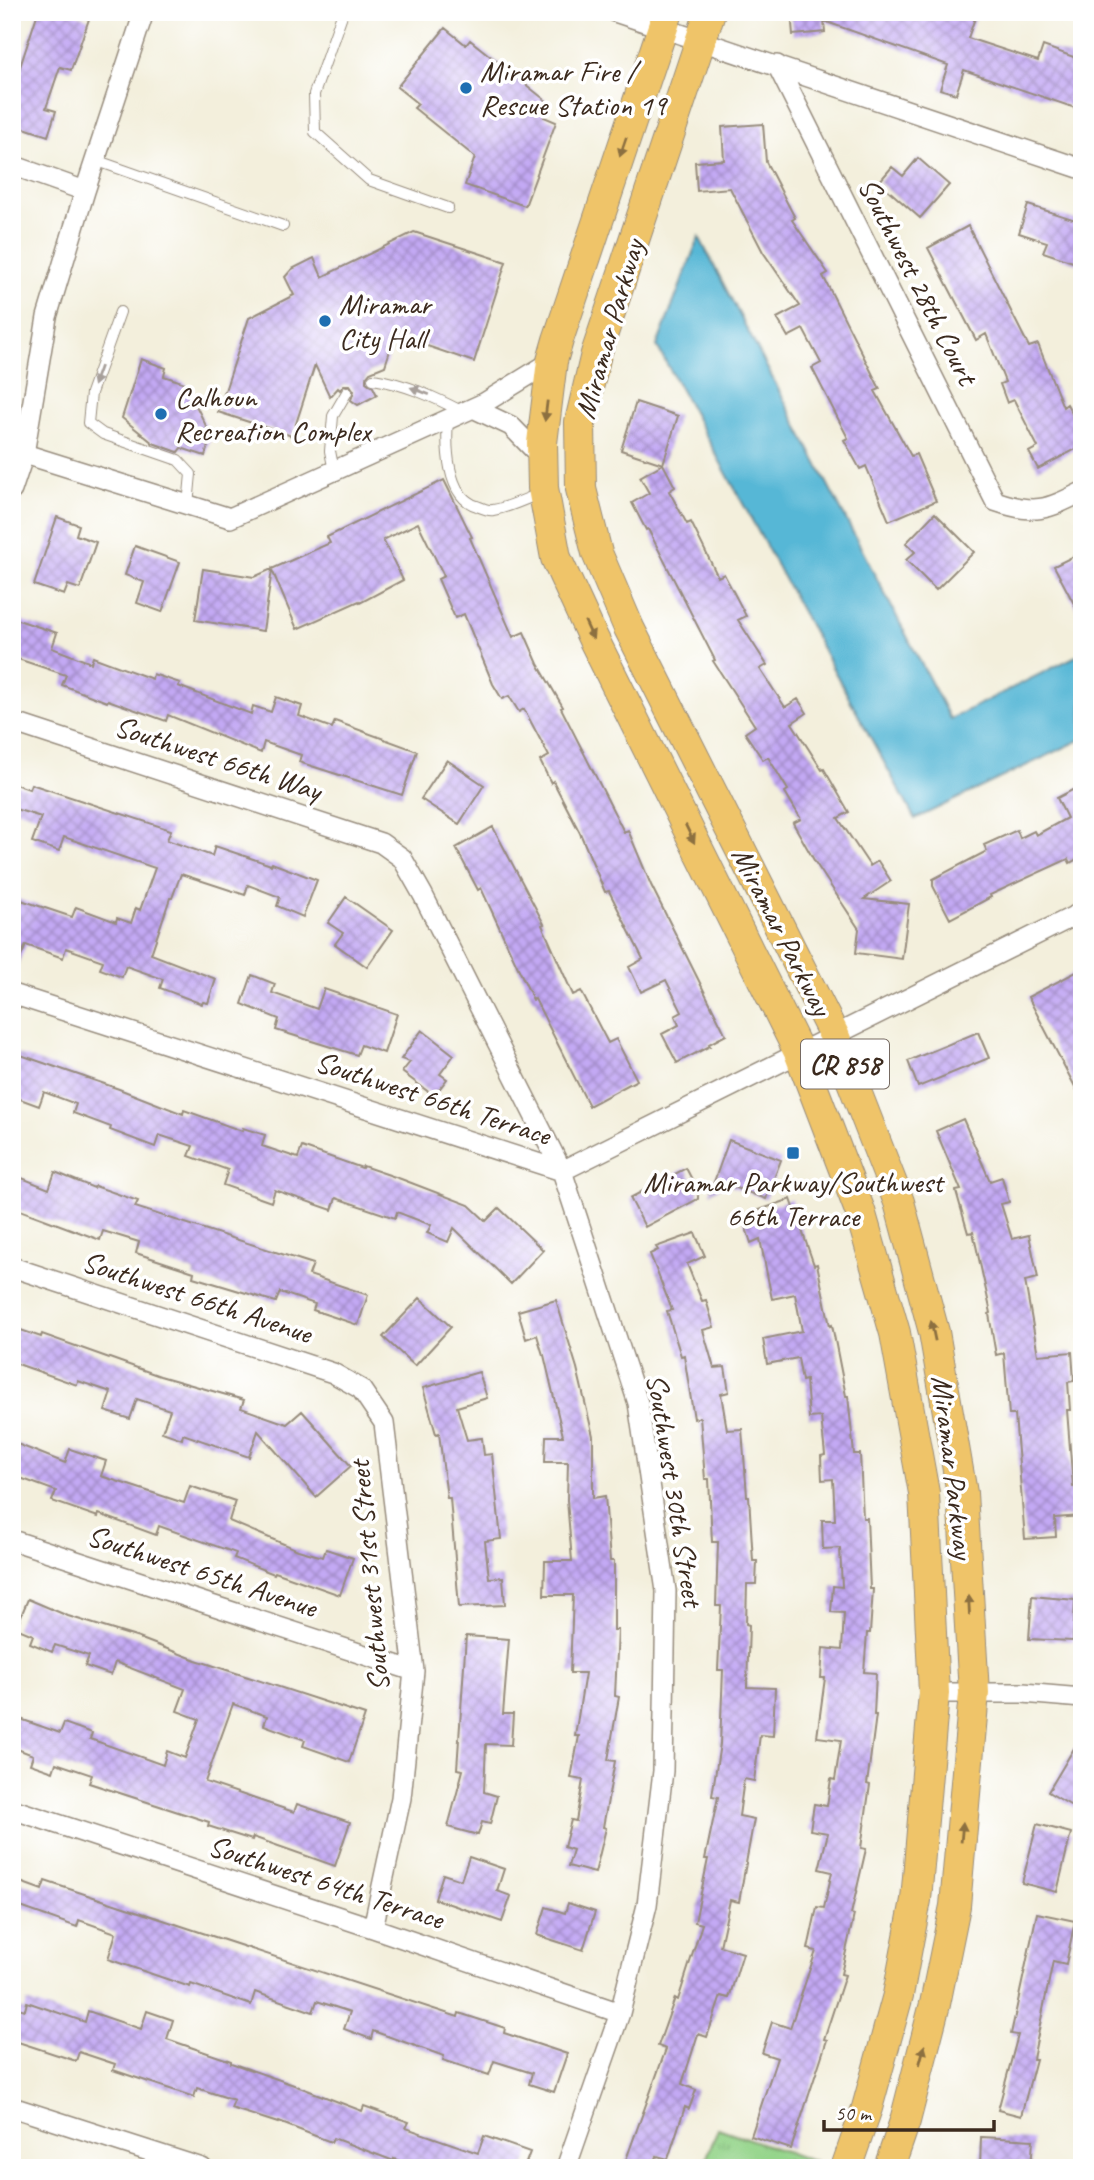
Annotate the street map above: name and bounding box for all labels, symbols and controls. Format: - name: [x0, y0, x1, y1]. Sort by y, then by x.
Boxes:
- place label: Miramar Fire / Rescue Station 19: [480, 52, 668, 124]
- marker: Miramar Fire / Rescue Station 19: [458, 80, 474, 96]
- one-way arrow: [617, 136, 627, 157]
- street label: Southwest 28th Court: [850, 171, 988, 393]
- street label: Miramar Parkway: [565, 232, 653, 423]
- place label: Miramar City Hall: [339, 285, 433, 357]
- marker: Miramar City Hall: [317, 313, 333, 329]
- one-way arrow: [91, 366, 102, 387]
- place label: Calhoun Recreation Complex: [175, 378, 373, 450]
- one-way arrow: [409, 385, 430, 396]
- one-way arrow: [540, 401, 551, 423]
- marker: Calhoun Recreation Complex: [153, 406, 169, 422]
- one-way arrow: [583, 620, 595, 640]
- street label: Southwest 66th Way: [110, 707, 329, 810]
- one-way arrow: [685, 824, 696, 844]
- street label: Miramar Parkway: [723, 840, 842, 1024]
- road number: CR 858: [801, 1040, 889, 1088]
- street label: Southwest 66th Terrace: [311, 1042, 557, 1155]
- marker: Miramar Parkway/Southwest 66th Terrace: [785, 1145, 801, 1161]
- place label: Miramar Parkway/Southwest 66th Terrace: [643, 1163, 946, 1235]
- street label: Southwest 66th Avenue: [77, 1242, 319, 1353]
- one-way arrow: [927, 1320, 938, 1342]
- street label: Southwest 30th Street: [638, 1371, 713, 1612]
- street label: Miramar Parkway: [923, 1373, 983, 1564]
- street label: Southwest 31st Street: [340, 1456, 398, 1693]
- street label: Southwest 65th Avenue: [82, 1516, 324, 1627]
- one-way arrow: [963, 1594, 974, 1616]
- one-way arrow: [957, 1821, 968, 1843]
- street label: Southwest 64th Terrace: [204, 1826, 450, 1939]
- one-way arrow: [917, 2044, 928, 2066]
- scale bar: [824, 2089, 994, 2133]
- text: 50 m: [835, 2100, 873, 2126]

